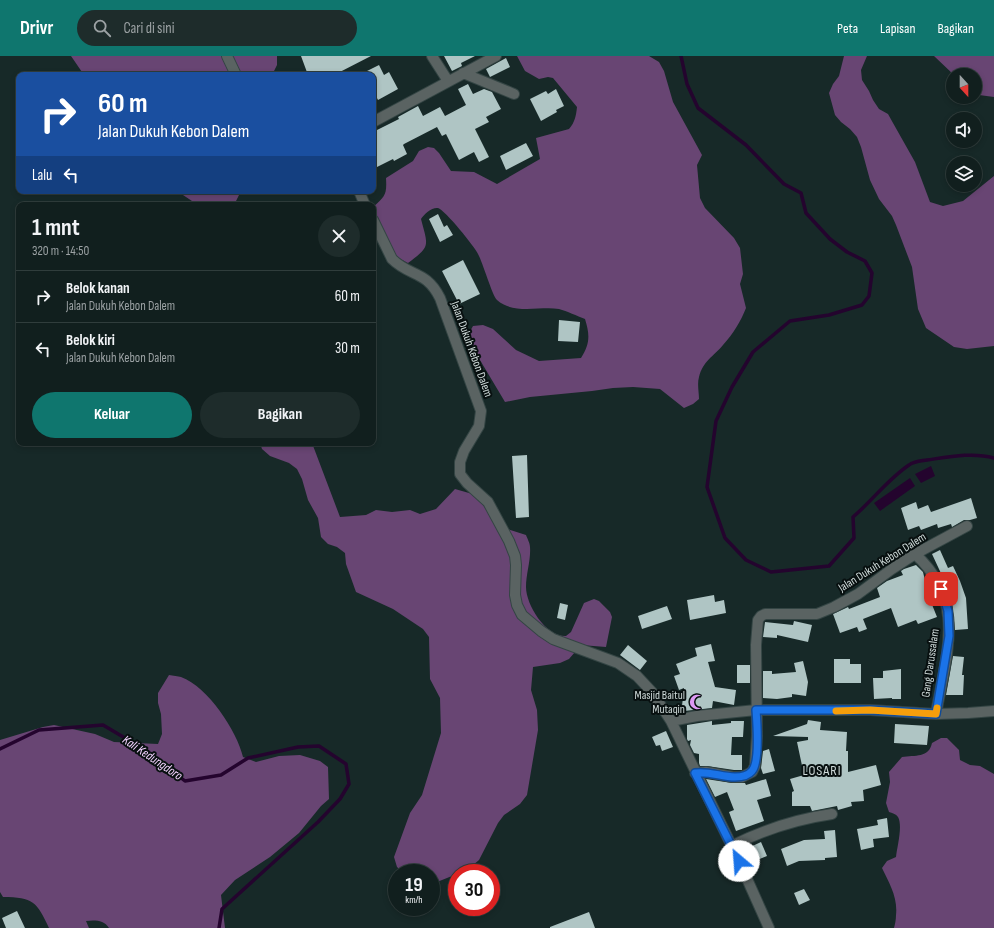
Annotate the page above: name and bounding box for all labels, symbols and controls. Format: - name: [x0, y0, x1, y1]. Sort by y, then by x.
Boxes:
- search box: [77, 10, 357, 46]
- text: Drivr: [20, 17, 53, 40]
- icon: search: [91, 17, 113, 39]
- text: Cari di sini: [123, 19, 174, 38]
- text: Peta: [837, 20, 858, 37]
- text: Lapisan: [880, 20, 915, 37]
- text: Bagikan: [937, 20, 974, 37]
- north arrow: [946, 68, 982, 104]
- map controls: [946, 68, 982, 192]
- text: 60 m: [98, 87, 147, 120]
- icon: right: [32, 88, 84, 140]
- button: sound: [946, 112, 982, 148]
- text: Jalan Dukuh Kebon Dalem: [98, 121, 249, 142]
- button: layers: [946, 156, 982, 192]
- icon: left: [60, 164, 82, 186]
- text: Lalu: [32, 166, 52, 185]
- text: 1 mnt: [32, 213, 80, 242]
- button: close: [318, 215, 360, 257]
- text: 320 m · 14:50: [32, 243, 89, 259]
- text: Belok kanan: [66, 279, 130, 298]
- icon: right: [32, 286, 54, 308]
- text: 60 m: [335, 287, 360, 306]
- text: Jalan Dukuh Kebon Dalem: [66, 298, 175, 314]
- street label: Jalan Dukuh Kebon Dalem: [447, 298, 496, 399]
- text: Belok kiri: [66, 331, 115, 350]
- icon: left: [32, 338, 54, 360]
- text: 30 m: [335, 339, 360, 358]
- text: Jalan Dukuh Kebon Dalem: [66, 350, 175, 366]
- button: Keluar: [32, 392, 192, 438]
- button: Bagikan: [200, 392, 360, 438]
- street label: Jalan Dukuh Kebon Dalem: [835, 529, 929, 596]
- pin: [924, 572, 958, 606]
- icon: arrive: [930, 578, 952, 600]
- street label: Gang Darussalam: [918, 628, 943, 698]
- place label: Masjid Baitul Mutaqin: [635, 688, 685, 717]
- mosque icon: Masjid Baitul Mutaqin: [688, 693, 706, 711]
- water label: Kali Kedungdoro: [119, 732, 186, 784]
- district label: LOSARI: [802, 762, 842, 779]
- position arrow: [718, 840, 760, 882]
- speed limit sign: 30: [448, 864, 500, 916]
- text: 19: [405, 873, 423, 897]
- text: km/h: [405, 894, 423, 906]

